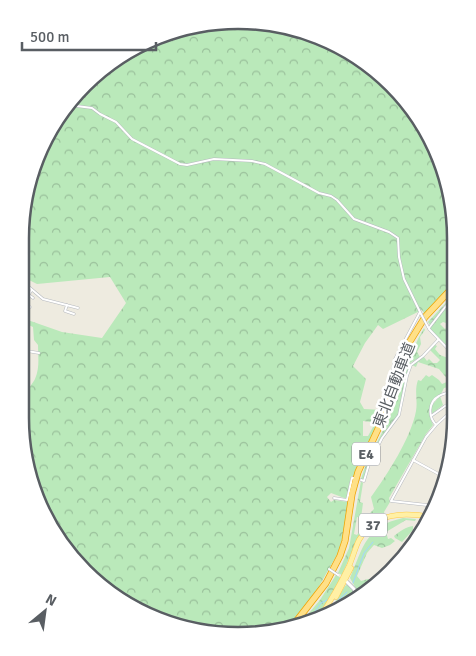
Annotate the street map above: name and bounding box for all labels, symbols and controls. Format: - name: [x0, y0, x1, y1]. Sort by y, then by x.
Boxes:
- scale bar: [22, 20, 156, 52]
- text: 500 m: [30, 28, 70, 46]
- street label: 東北自動車道: [369, 340, 419, 430]
- road number: E4: [352, 442, 380, 466]
- road number: 37: [359, 514, 387, 536]
- north arrow: [20, 586, 70, 636]
- text: N: [43, 590, 59, 610]

